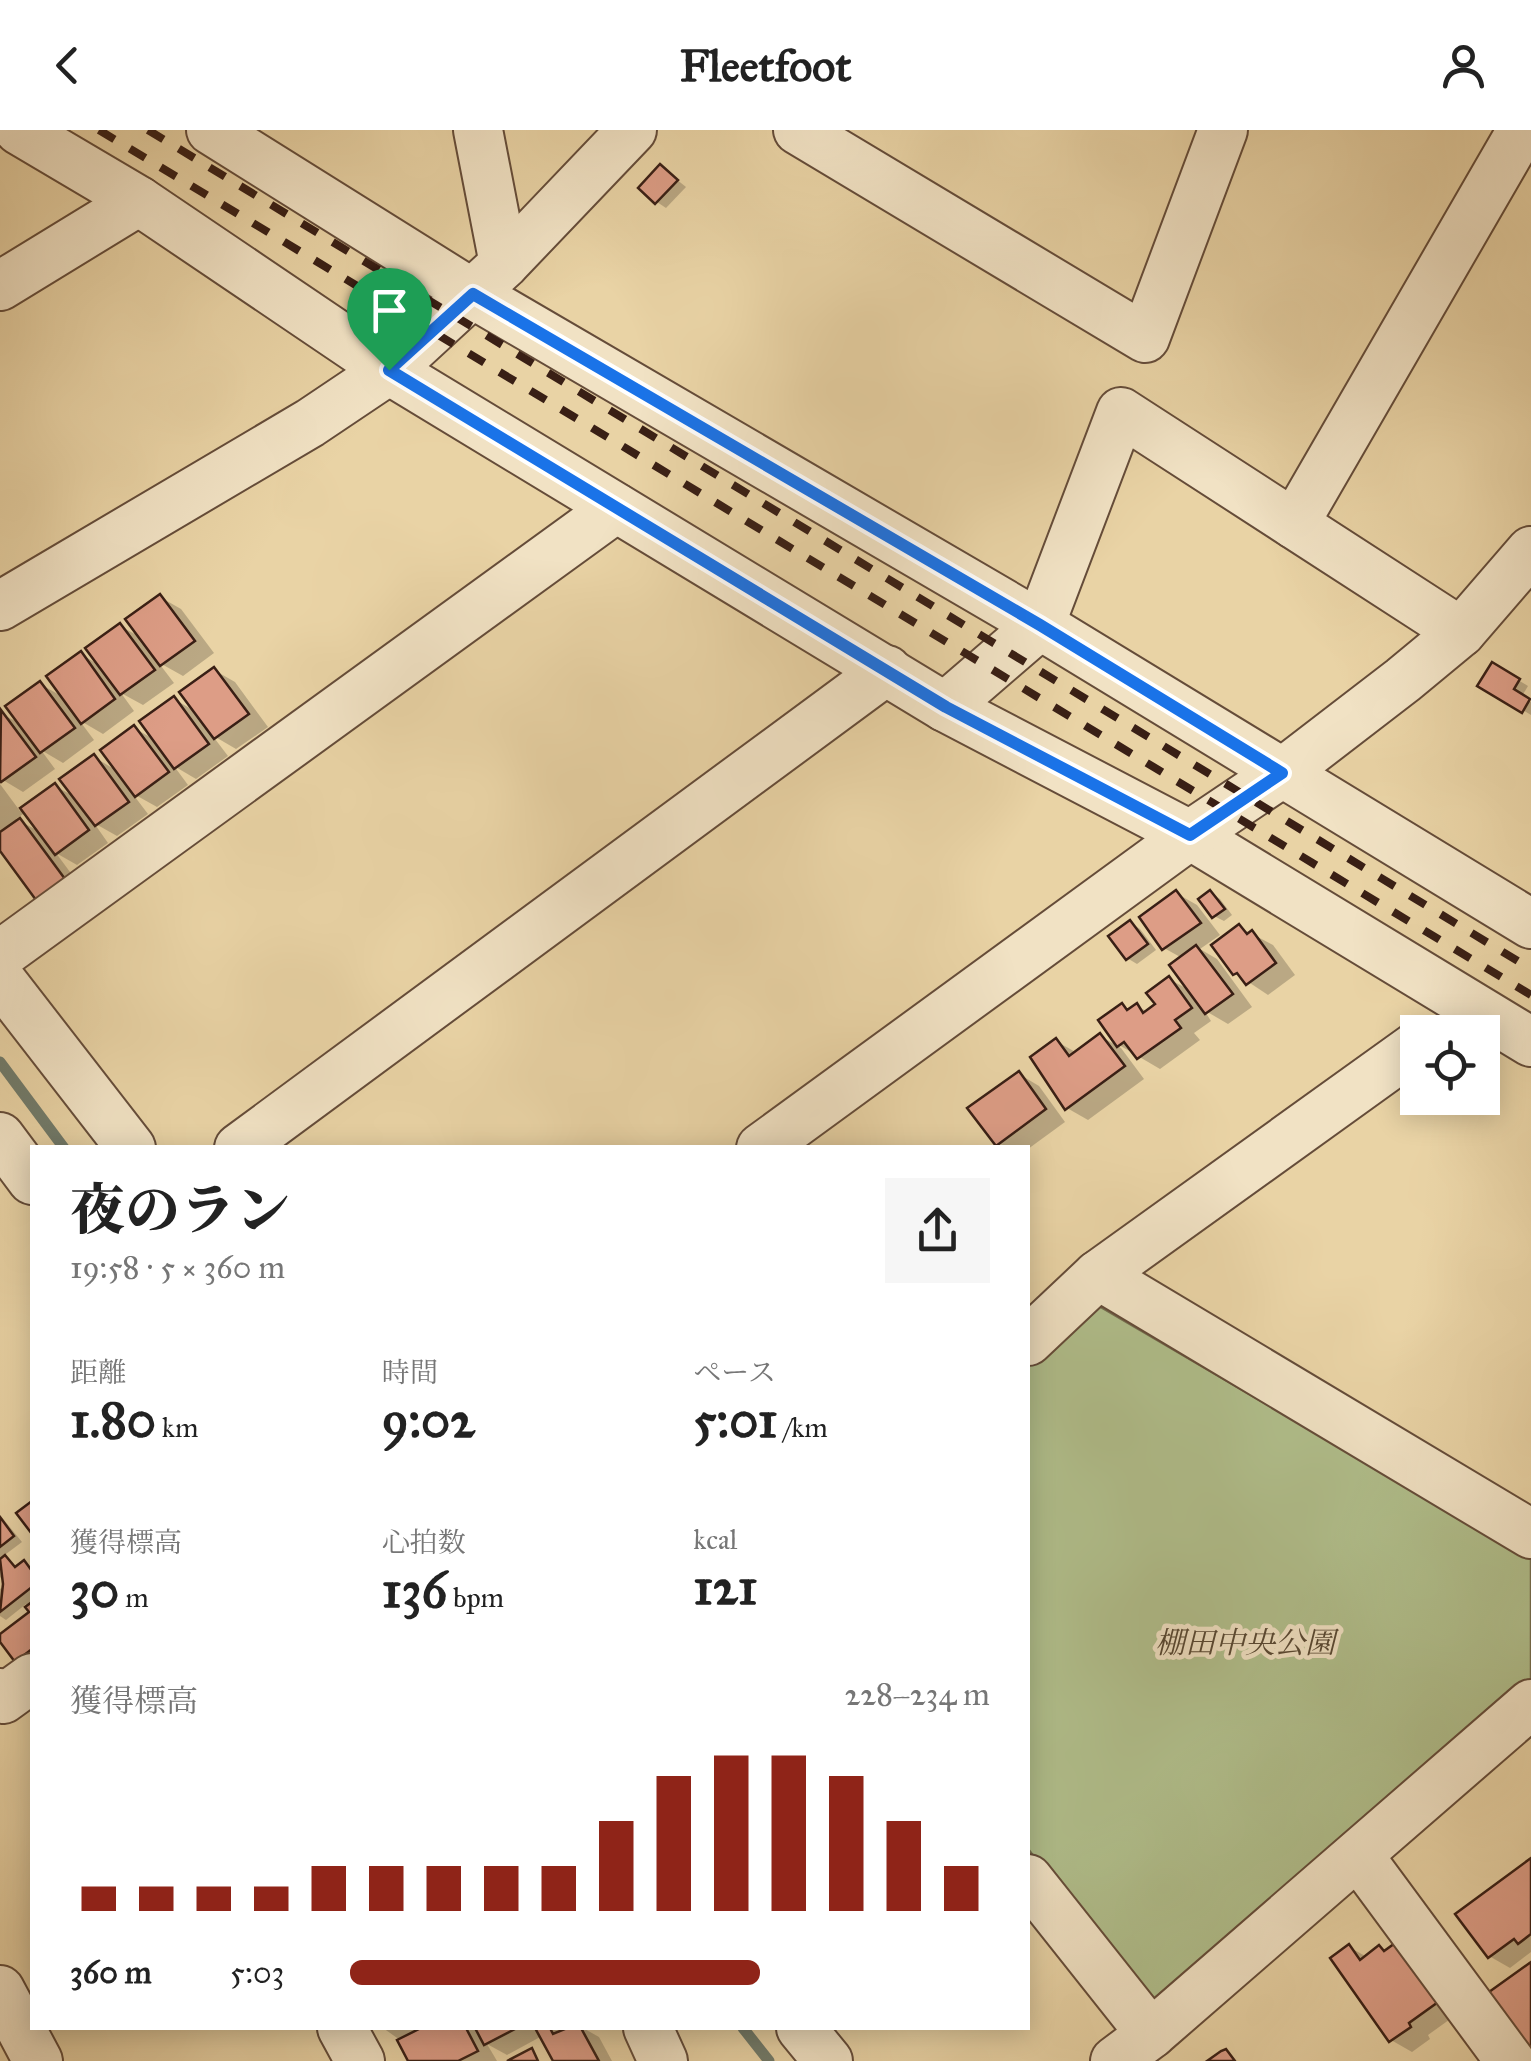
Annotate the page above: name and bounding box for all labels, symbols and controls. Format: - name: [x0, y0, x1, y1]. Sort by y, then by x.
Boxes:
- icon: back: [40, 38, 95, 93]
- text: Fleetfoot: [680, 38, 851, 93]
- icon: person: [1436, 38, 1491, 93]
- pin: [347, 268, 432, 371]
- icon: arrive: [362, 283, 417, 338]
- map controls: [1400, 1015, 1500, 1115]
- button: locate: [1400, 1015, 1500, 1115]
- text: 夜のラン: [70, 1177, 290, 1244]
- button: share: [885, 1178, 990, 1283]
- text: 19:58 · 5 × 360 m: [70, 1248, 285, 1287]
- text: 距離: [70, 1355, 126, 1390]
- text: 時間: [382, 1355, 438, 1390]
- text: ペース: [693, 1355, 776, 1390]
- text: 1.80: [70, 1390, 156, 1451]
- text: 9:02: [382, 1390, 475, 1451]
- text: 5:01: [693, 1390, 778, 1451]
- text: km: [156, 1410, 198, 1445]
- text: /km: [778, 1410, 828, 1445]
- text: kcal: [693, 1522, 737, 1557]
- text: 獲得標高: [70, 1525, 182, 1560]
- text: 心拍数: [382, 1525, 466, 1560]
- text: 121: [693, 1557, 758, 1618]
- text: 30: [70, 1560, 119, 1621]
- text: 136: [382, 1560, 447, 1621]
- text: m: [119, 1580, 149, 1615]
- text: bpm: [447, 1580, 504, 1615]
- park label: 棚田中央公園: [1155, 1625, 1340, 1661]
- text: 228–234 m: [845, 1675, 990, 1714]
- text: 獲得標高: [70, 1682, 198, 1721]
- text: 360 m: [70, 1953, 152, 1992]
- text: 5:03: [230, 1953, 284, 1992]

